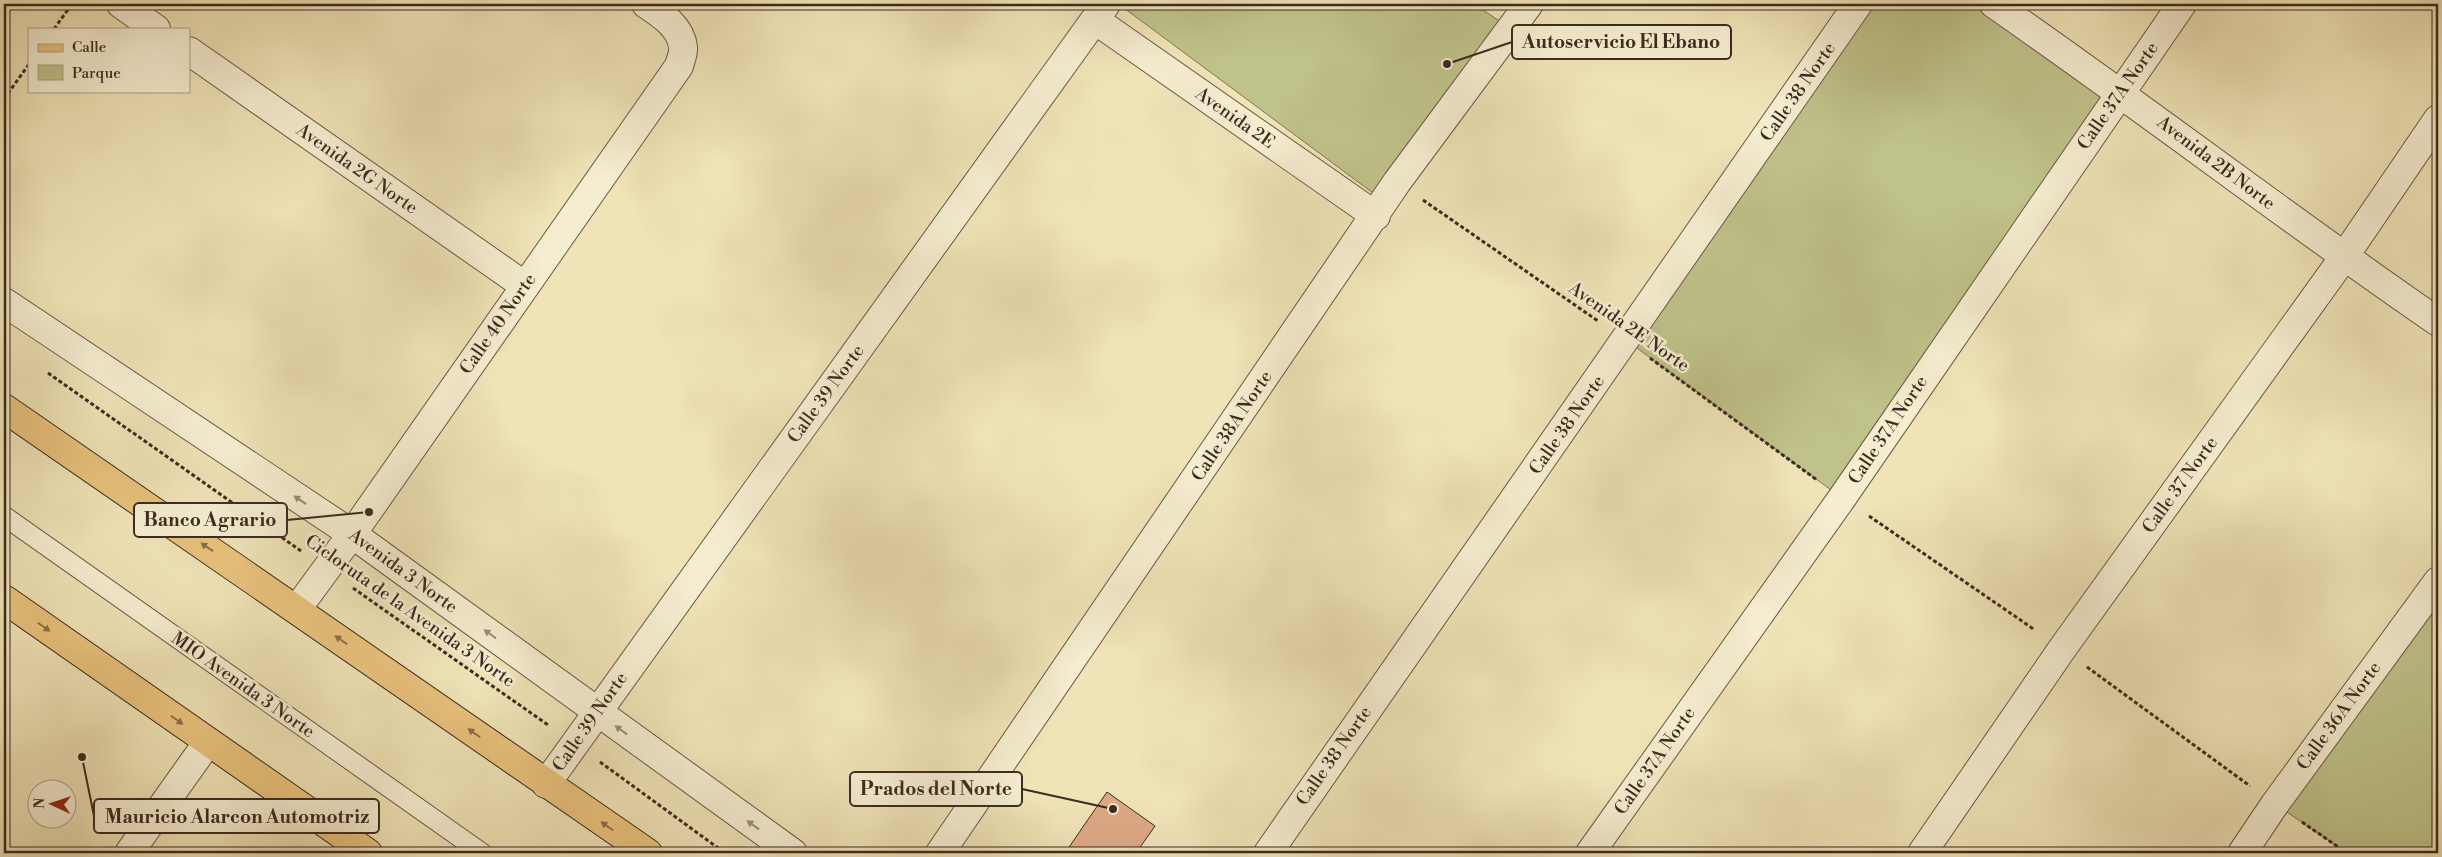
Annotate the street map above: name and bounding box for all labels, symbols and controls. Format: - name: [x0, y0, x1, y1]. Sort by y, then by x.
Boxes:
- callout: Autoservicio El Ebano: [1512, 25, 1731, 59]
- legend: [28, 28, 190, 92]
- text: Autoservicio El Ebano: [1521, 30, 1720, 54]
- text: Calle: [72, 38, 106, 57]
- street label: Calle 38 Norte: [1755, 38, 1841, 146]
- street label: Calle 37A Norte: [2072, 38, 2164, 154]
- text: Parque: [72, 64, 121, 83]
- street label: Avenida 2E: [1190, 82, 1279, 154]
- street label: Avenida 2B Norte: [2151, 110, 2280, 215]
- street label: Avenida 2G Norte: [291, 118, 422, 219]
- street label: Calle 40 Norte: [455, 269, 541, 379]
- street label: Avenida 2E Norte: [1563, 276, 1694, 377]
- street label: Calle 39 Norte: [782, 340, 870, 448]
- street label: Calle 38A Norte: [1186, 366, 1278, 486]
- street label: Calle 38 Norte: [1524, 371, 1610, 479]
- street label: Calle 37A Norte: [1843, 371, 1933, 489]
- street label: Calle 37 Norte: [2137, 432, 2223, 538]
- one-way arrow: [293, 495, 307, 504]
- callout: Banco Agrario: [134, 503, 287, 537]
- text: Banco Agrario: [144, 508, 276, 532]
- street label: Avenida 3 Norte: [343, 523, 462, 618]
- street label: Cicloruta de la Avenida 3 Norte: [300, 529, 520, 693]
- one-way arrow: [200, 542, 214, 552]
- one-way arrow: [37, 622, 51, 632]
- street label: MIO Avenida 3 Norte: [167, 627, 319, 743]
- one-way arrow: [483, 629, 497, 639]
- one-way arrow: [334, 635, 348, 645]
- street label: Calle 36A Norte: [2292, 657, 2386, 775]
- street label: Calle 39 Norte: [547, 668, 633, 776]
- street label: Calle 38 Norte: [1291, 702, 1377, 810]
- street label: Calle 37A Norte: [1609, 703, 1701, 819]
- one-way arrow: [170, 715, 184, 725]
- one-way arrow: [614, 725, 628, 735]
- one-way arrow: [467, 728, 481, 738]
- callout: Prados del Norte: [850, 772, 1022, 806]
- text: Prados del Norte: [860, 777, 1012, 801]
- north arrow: [28, 780, 78, 830]
- text: N: [31, 797, 49, 809]
- callout: Mauricio Alarcon Automotriz: [94, 799, 379, 833]
- text: Mauricio Alarcon Automotriz: [105, 805, 369, 829]
- one-way arrow: [746, 820, 760, 830]
- one-way arrow: [601, 821, 614, 831]

